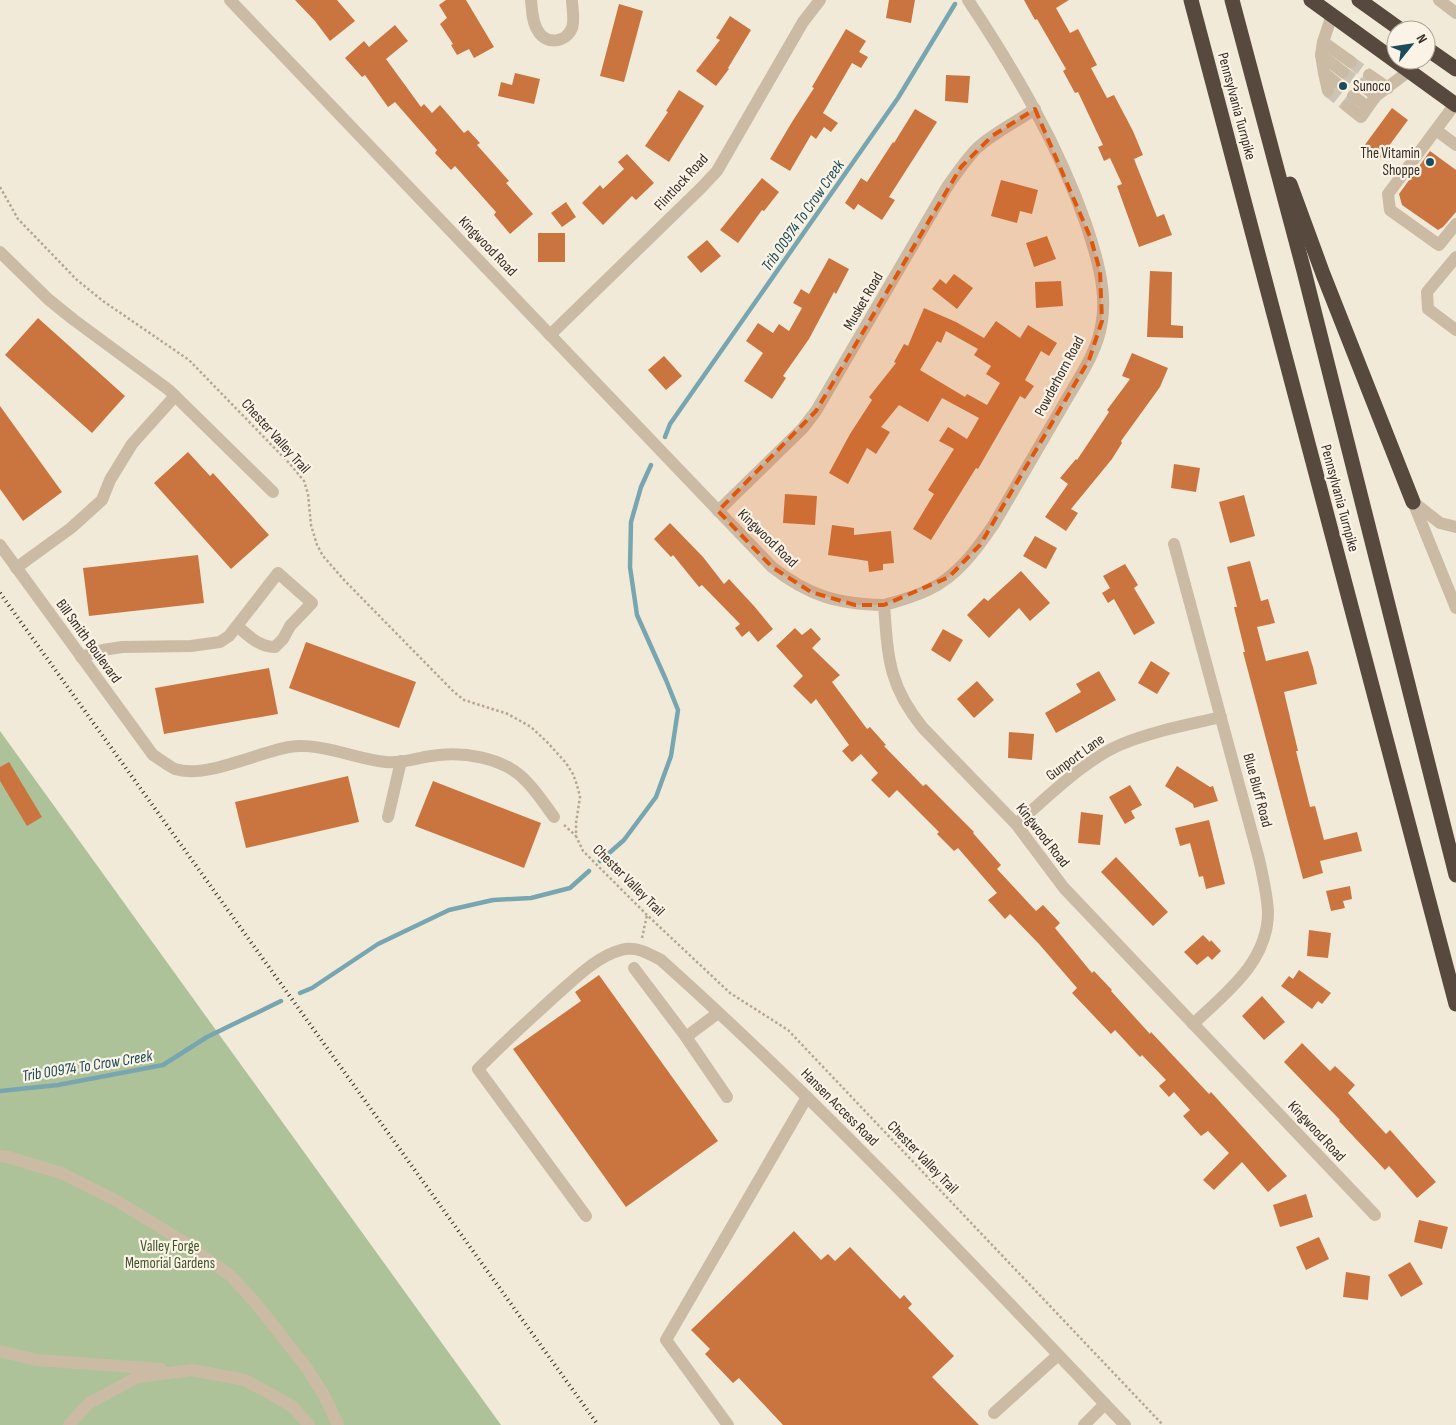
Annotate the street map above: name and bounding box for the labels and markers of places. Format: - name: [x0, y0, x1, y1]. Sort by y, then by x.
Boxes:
- place label: Sunoco: [1353, 77, 1391, 96]
- marker: Sunoco: [1337, 80, 1349, 92]
- place label: The Vitamin Shoppe: [1361, 144, 1420, 180]
- marker: The Vitamin Shoppe: [1424, 156, 1436, 168]

